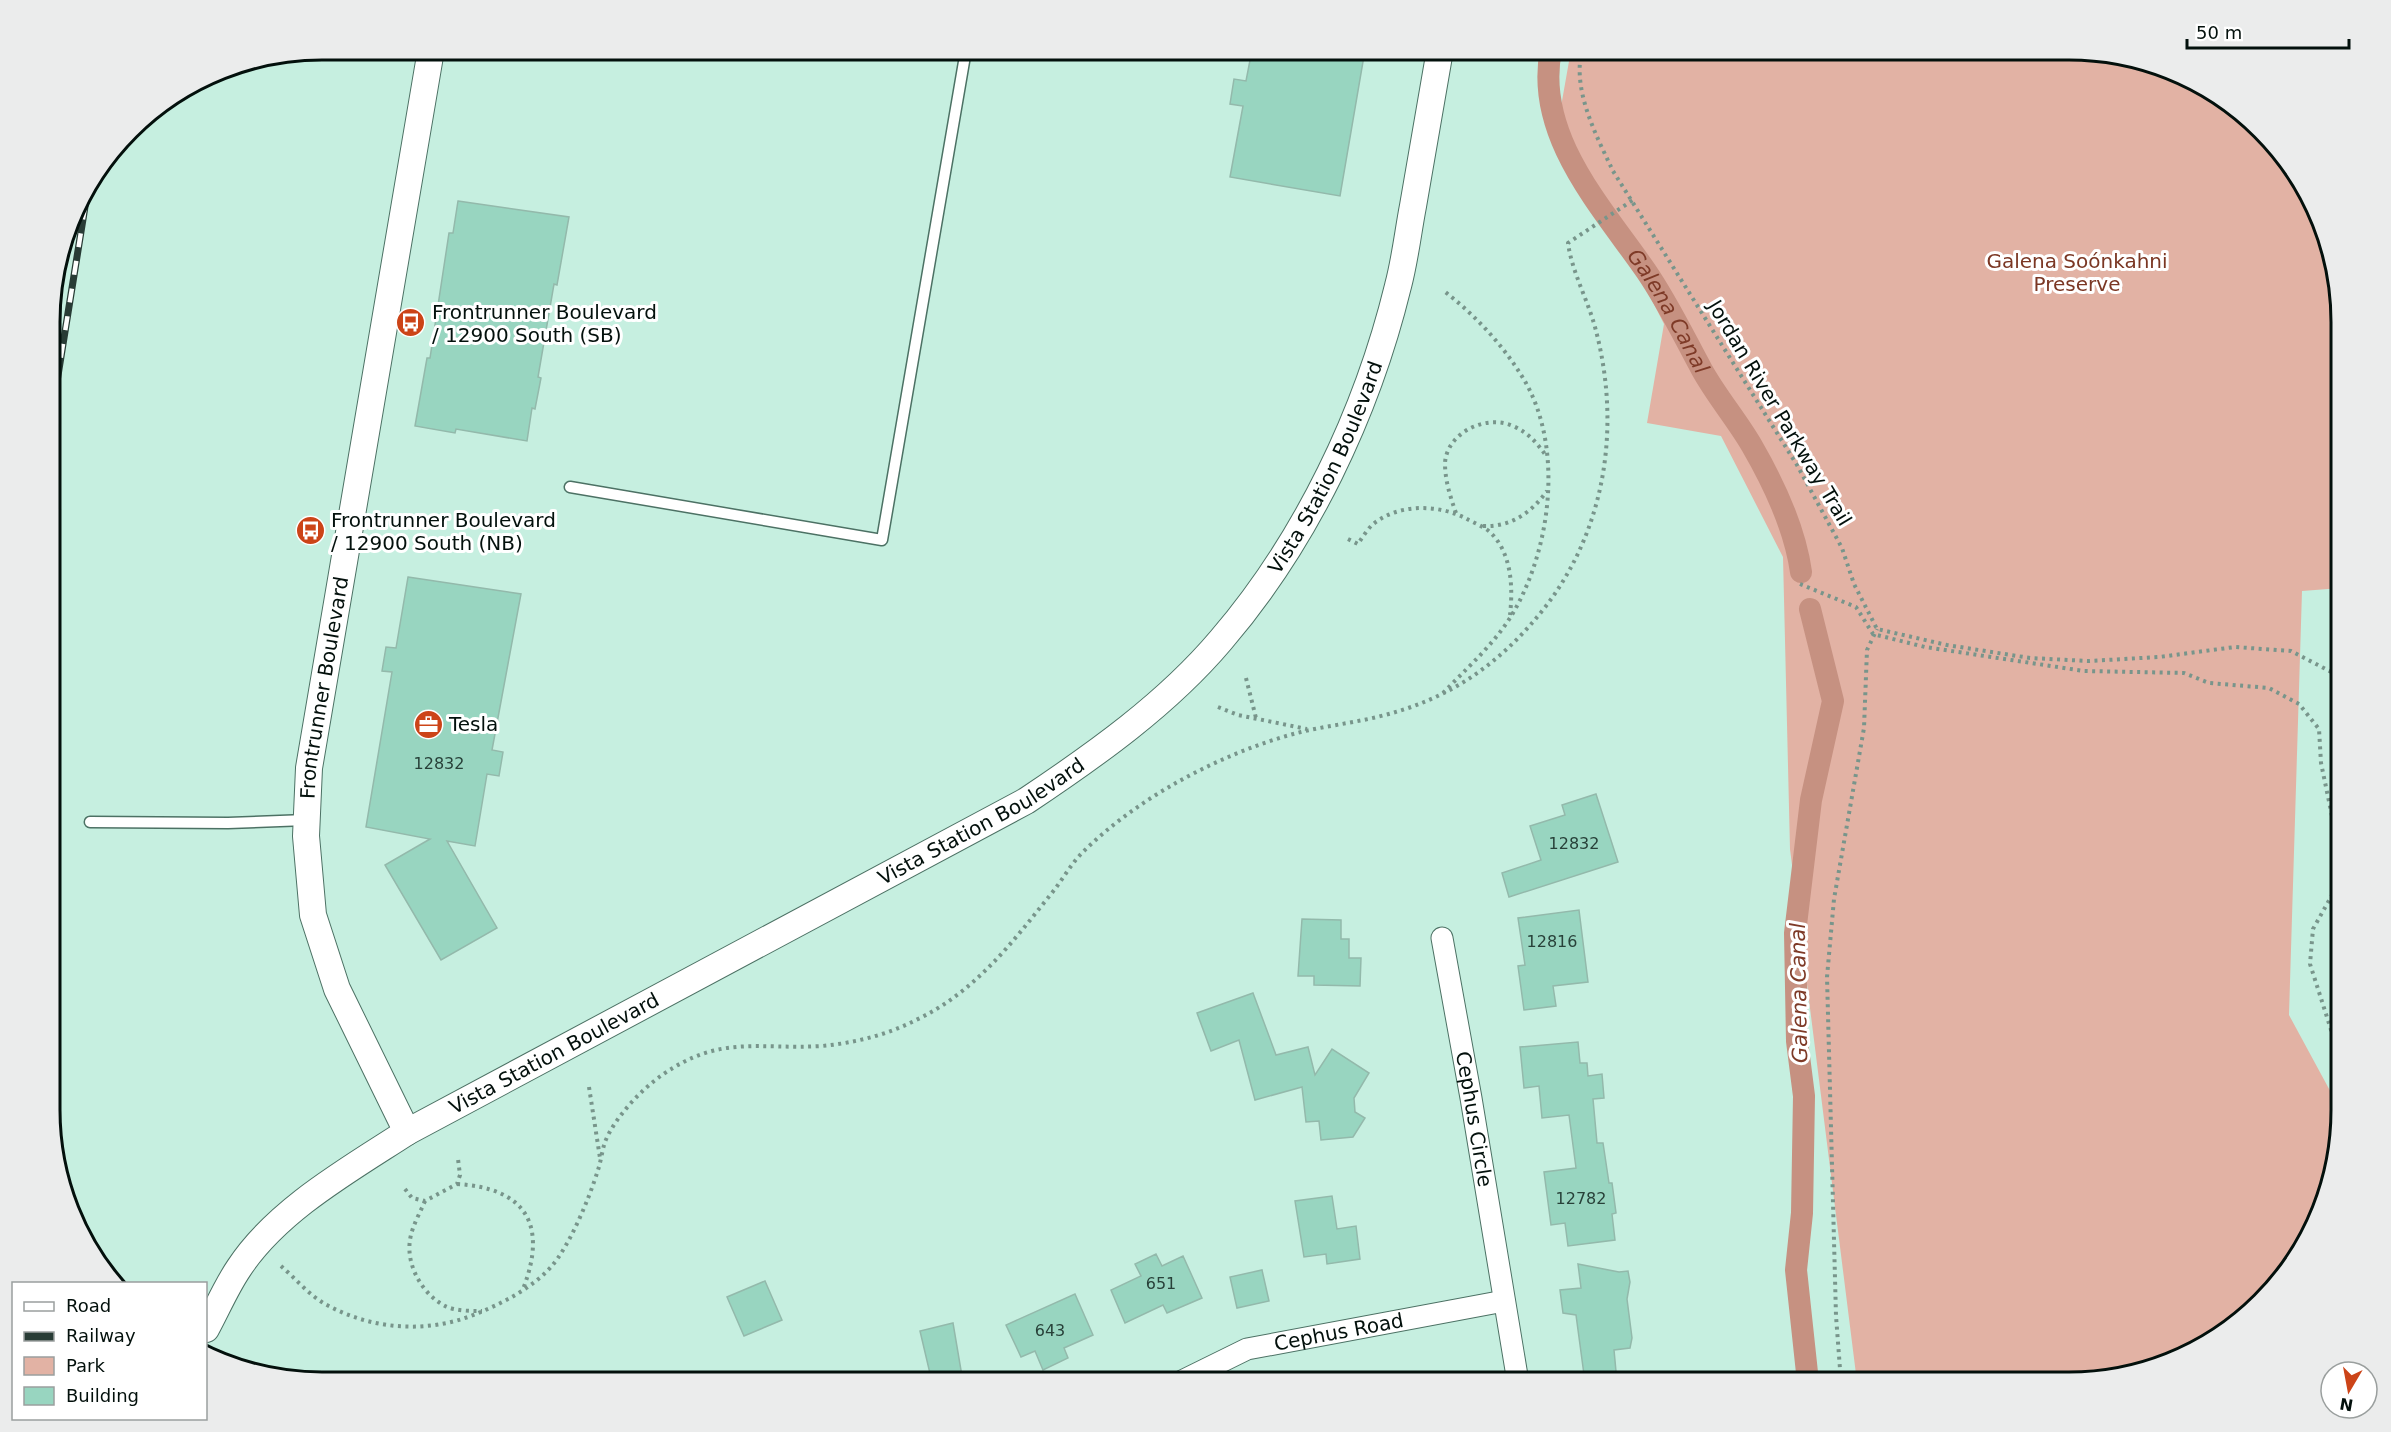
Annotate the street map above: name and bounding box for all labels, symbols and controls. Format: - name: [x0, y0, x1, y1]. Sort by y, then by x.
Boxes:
- scale bar: [2187, 12, 2349, 50]
- text: 50 m: [2196, 22, 2242, 43]
- water label: Galena Canal: [1622, 244, 1714, 378]
- park label: Galena Soónkahni Preserve: [1986, 249, 2168, 296]
- street label: Jordan River Parkway Trail: [1702, 294, 1857, 530]
- place label: Frontrunner Boulevard / 12900 South (SB): [432, 300, 657, 347]
- bus stop icon: Frontrunner Boulevard / 12900 South (SB): [395, 307, 427, 339]
- street label: Vista Station Boulevard: [1263, 358, 1387, 578]
- place label: Frontrunner Boulevard / 12900 South (NB): [331, 508, 556, 555]
- bus stop icon: Frontrunner Boulevard / 12900 South (NB): [294, 515, 326, 547]
- street label: Frontrunner Boulevard: [296, 575, 353, 799]
- office icon: Tesla: [412, 708, 444, 740]
- place label: Tesla: [448, 712, 498, 736]
- street label: Vista Station Boulevard: [874, 753, 1089, 890]
- house number: 12832: [414, 754, 464, 773]
- house number: 12832: [1549, 834, 1599, 853]
- water label: Galena Canal: [1786, 922, 1812, 1063]
- house number: 12816: [1527, 932, 1577, 951]
- street label: Vista Station Boulevard: [445, 987, 663, 1119]
- street label: Cephus Circle: [1451, 1049, 1498, 1189]
- house number: 12782: [1556, 1189, 1606, 1208]
- house number: 651: [1146, 1274, 1176, 1293]
- legend: [12, 1282, 207, 1420]
- text: Road: [66, 1295, 111, 1316]
- street label: Cephus Road: [1272, 1308, 1405, 1356]
- house number: 643: [1035, 1321, 1065, 1340]
- text: Railway: [66, 1325, 136, 1346]
- text: Park: [66, 1355, 105, 1376]
- north arrow: [2319, 1360, 2379, 1420]
- text: Building: [66, 1385, 139, 1406]
- text: N: [2338, 1394, 2355, 1415]

